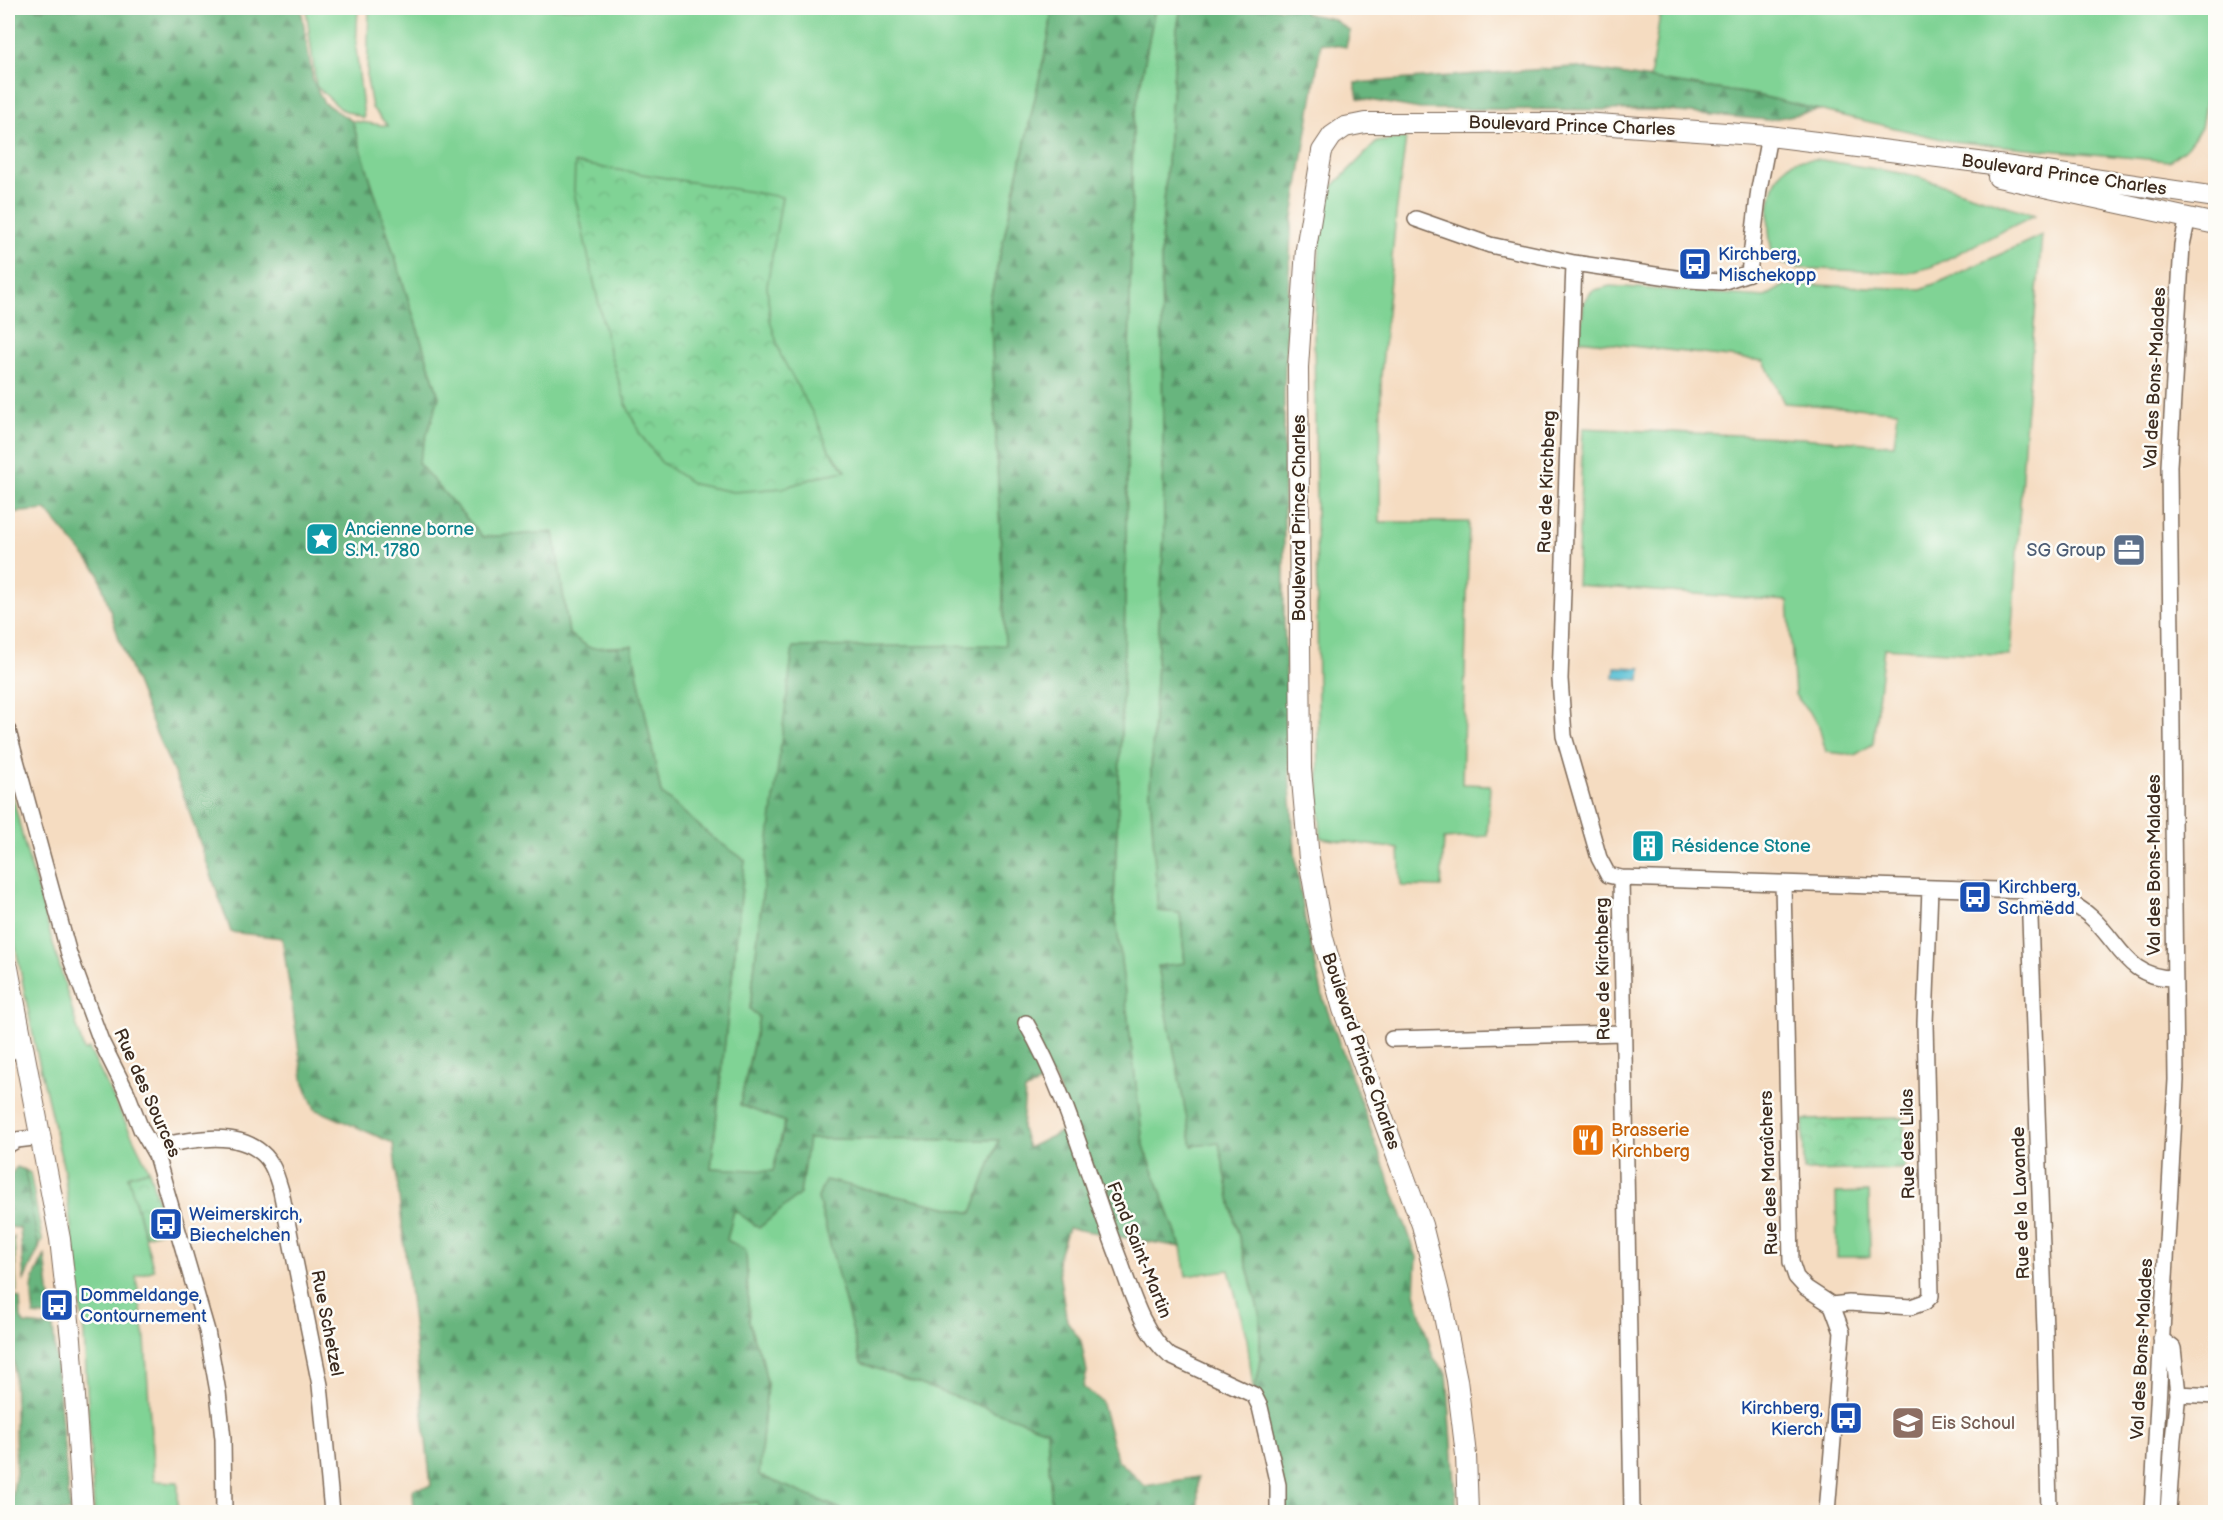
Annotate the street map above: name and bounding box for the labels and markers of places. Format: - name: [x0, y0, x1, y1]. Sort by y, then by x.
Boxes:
- place label: Kirchberg, Mischekopp: [1718, 244, 1816, 286]
- bus stop icon: Kirchberg, Mischekopp: [1677, 246, 1713, 282]
- place label: Ancienne borne S.M. 1780: [345, 519, 474, 561]
- place icon: Ancienne borne S.M. 1780: [304, 521, 340, 557]
- office icon: SG Group: [2111, 532, 2147, 568]
- place label: SG Group: [2027, 540, 2106, 561]
- building icon: Résidence Stone: [1630, 828, 1666, 864]
- place label: Résidence Stone: [1671, 836, 1811, 857]
- place label: Kirchberg, Schmëdd: [1998, 877, 2080, 919]
- bus stop icon: Kirchberg, Schmëdd: [1957, 879, 1993, 915]
- place label: Brasserie Kirchberg: [1611, 1120, 1690, 1162]
- restaurant icon: Brasserie Kirchberg: [1570, 1122, 1606, 1158]
- place label: Weimerskirch, Biechelchen: [189, 1204, 302, 1246]
- bus stop icon: Weimerskirch, Biechelchen: [148, 1206, 184, 1242]
- place label: Dommeldange, Contournement: [80, 1285, 207, 1327]
- bus stop icon: Dommeldange, Contournement: [39, 1287, 75, 1323]
- place label: Kirchberg, Kierch: [1741, 1398, 1823, 1440]
- bus stop icon: Kirchberg, Kierch: [1828, 1400, 1864, 1436]
- school or university icon: Eis Schoul: [1890, 1405, 1926, 1441]
- place label: Eis Schoul: [1931, 1413, 2015, 1434]

